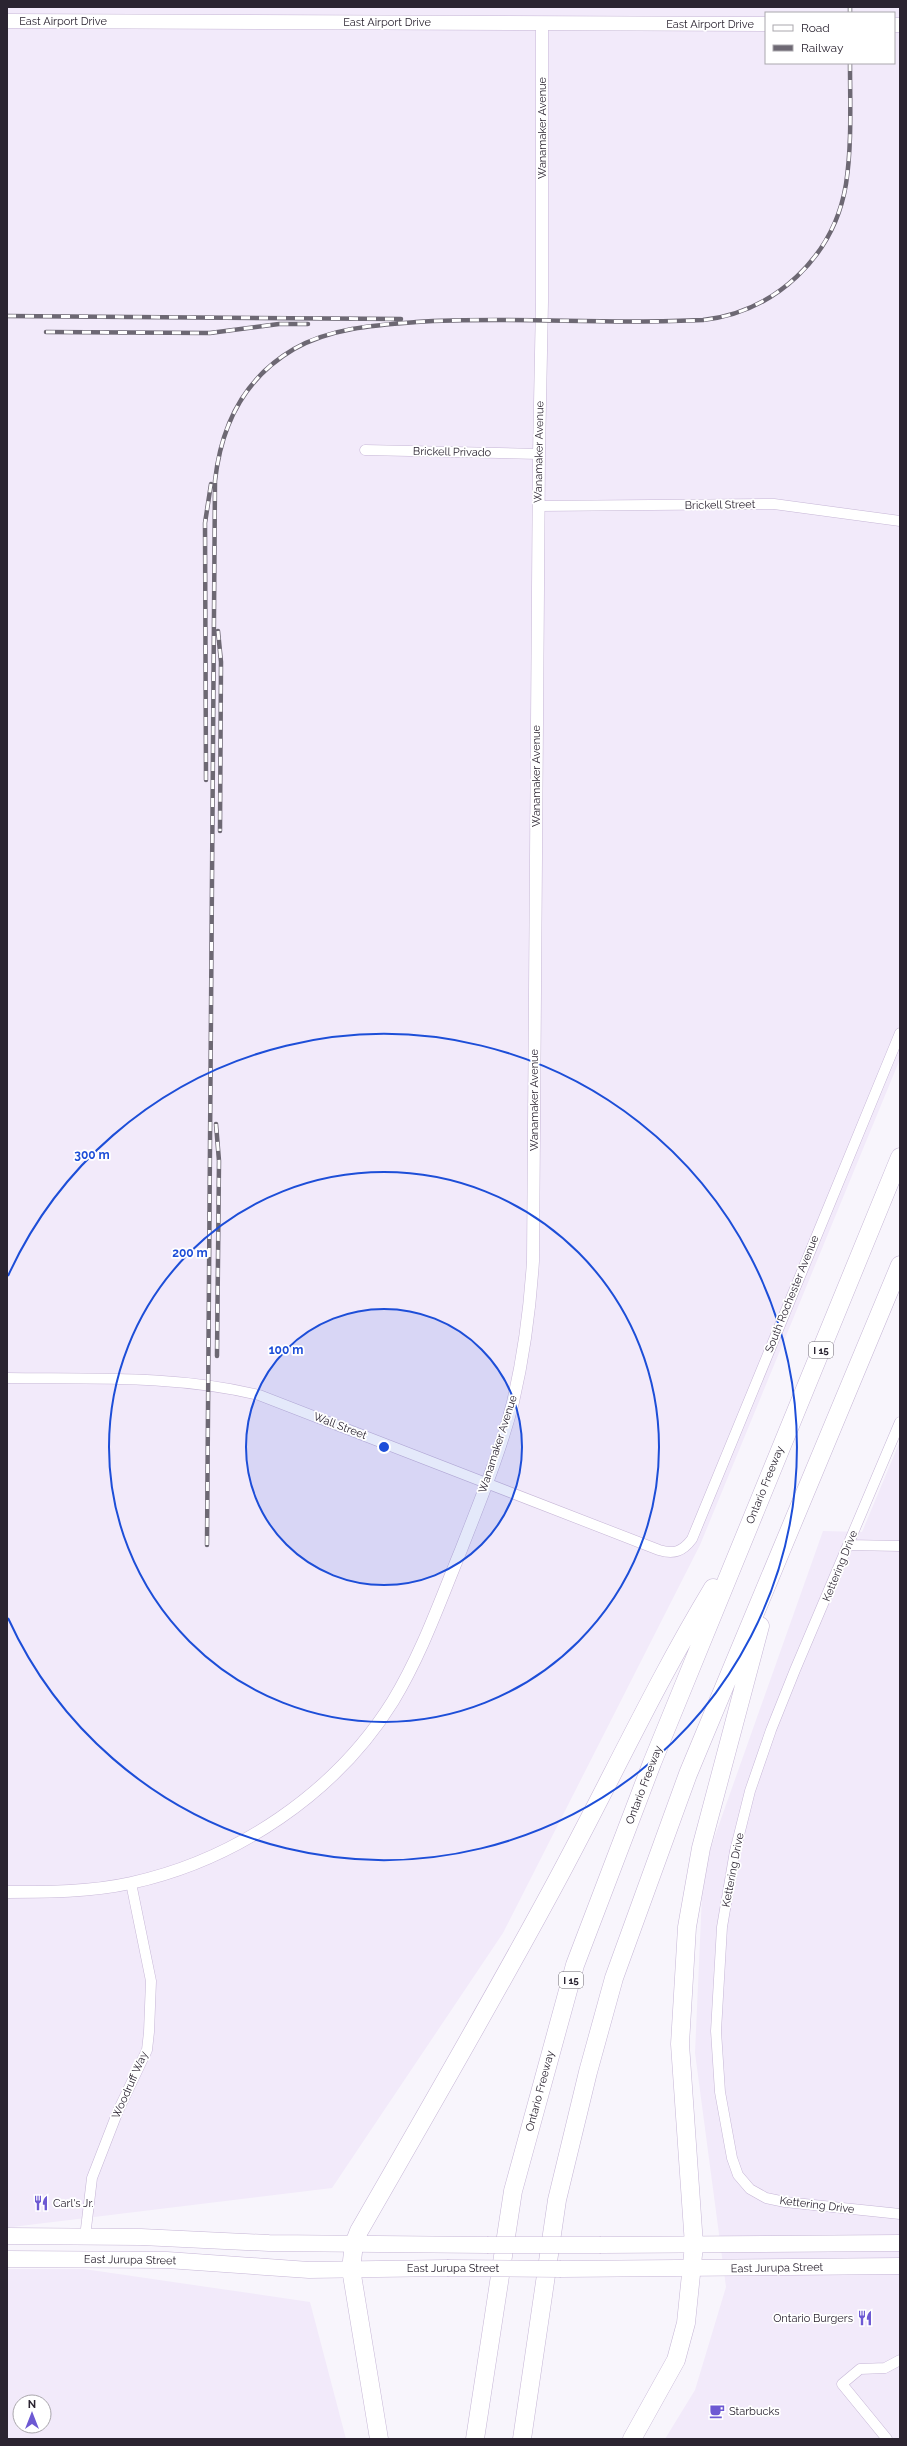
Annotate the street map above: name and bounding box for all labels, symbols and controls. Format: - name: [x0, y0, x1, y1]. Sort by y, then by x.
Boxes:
- legend: [765, 12, 895, 64]
- street label: East Airport Drive: [19, 15, 107, 28]
- street label: East Airport Drive: [343, 16, 431, 29]
- street label: East Airport Drive: [666, 18, 754, 31]
- text: Road: [801, 21, 830, 35]
- text: Railway: [801, 41, 844, 55]
- street label: Wanamaker Avenue: [536, 76, 549, 179]
- street label: Wanamaker Avenue: [532, 400, 546, 503]
- street label: Brickell Privado: [413, 445, 492, 459]
- street label: Brickell Street: [685, 498, 756, 512]
- street label: Wanamaker Avenue: [530, 724, 543, 827]
- street label: Wanamaker Avenue: [528, 1048, 541, 1151]
- text: 300 m: [74, 1148, 110, 1162]
- street label: South Rochester Avenue: [763, 1233, 822, 1354]
- text: 200 m: [172, 1246, 208, 1260]
- road number: I 15: [809, 1342, 833, 1358]
- text: 100 m: [269, 1343, 303, 1357]
- street label: Wanamaker Avenue: [476, 1393, 520, 1495]
- street label: Wall Street: [312, 1410, 369, 1442]
- centre of rings: [377, 1440, 391, 1454]
- street label: Ontario Freeway: [743, 1444, 787, 1526]
- street label: Kettering Drive: [820, 1528, 860, 1603]
- street label: Ontario Freeway: [623, 1744, 665, 1826]
- street label: Kettering Drive: [719, 1831, 747, 1908]
- road number: I 15: [559, 1972, 583, 1988]
- street label: Woodruff Way: [109, 2049, 151, 2121]
- street label: Ontario Freeway: [523, 2049, 557, 2133]
- restaurant icon: Carl's Jr.: [32, 2194, 50, 2212]
- street label: Kettering Drive: [779, 2194, 856, 2216]
- place label: Carl's Jr.: [53, 2197, 93, 2210]
- street label: East Jurupa Street: [84, 2253, 177, 2267]
- street label: East Jurupa Street: [731, 2261, 824, 2275]
- street label: East Jurupa Street: [407, 2262, 500, 2275]
- restaurant icon: Ontario Burgers: [856, 2309, 874, 2327]
- place label: Ontario Burgers: [773, 2312, 853, 2325]
- north arrow: [12, 2394, 52, 2434]
- text: N: [28, 2398, 36, 2411]
- cafe icon: Starbucks: [708, 2402, 726, 2420]
- place label: Starbucks: [729, 2405, 780, 2418]

